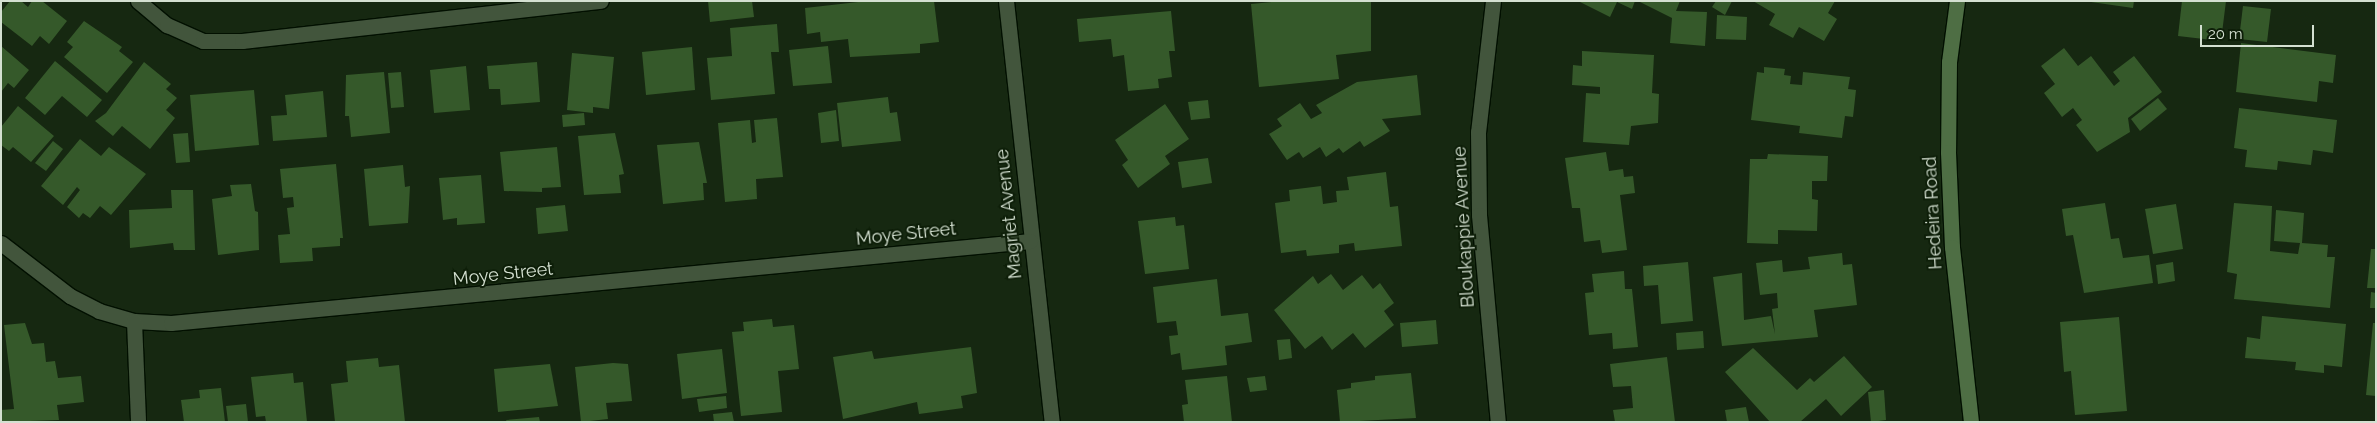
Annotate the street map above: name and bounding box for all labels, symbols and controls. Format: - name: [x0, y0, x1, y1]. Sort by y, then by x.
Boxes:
- scale bar: [2202, 15, 2316, 47]
- text: 20 m: [2208, 25, 2243, 43]
- street label: Bloukappie Avenue: [1449, 146, 1479, 308]
- street label: Magriet Avenue: [991, 148, 1027, 280]
- street label: Hedeira Road: [1919, 156, 1947, 270]
- street label: Moye Street: [855, 218, 957, 250]
- street label: Moye Street: [452, 258, 554, 290]

